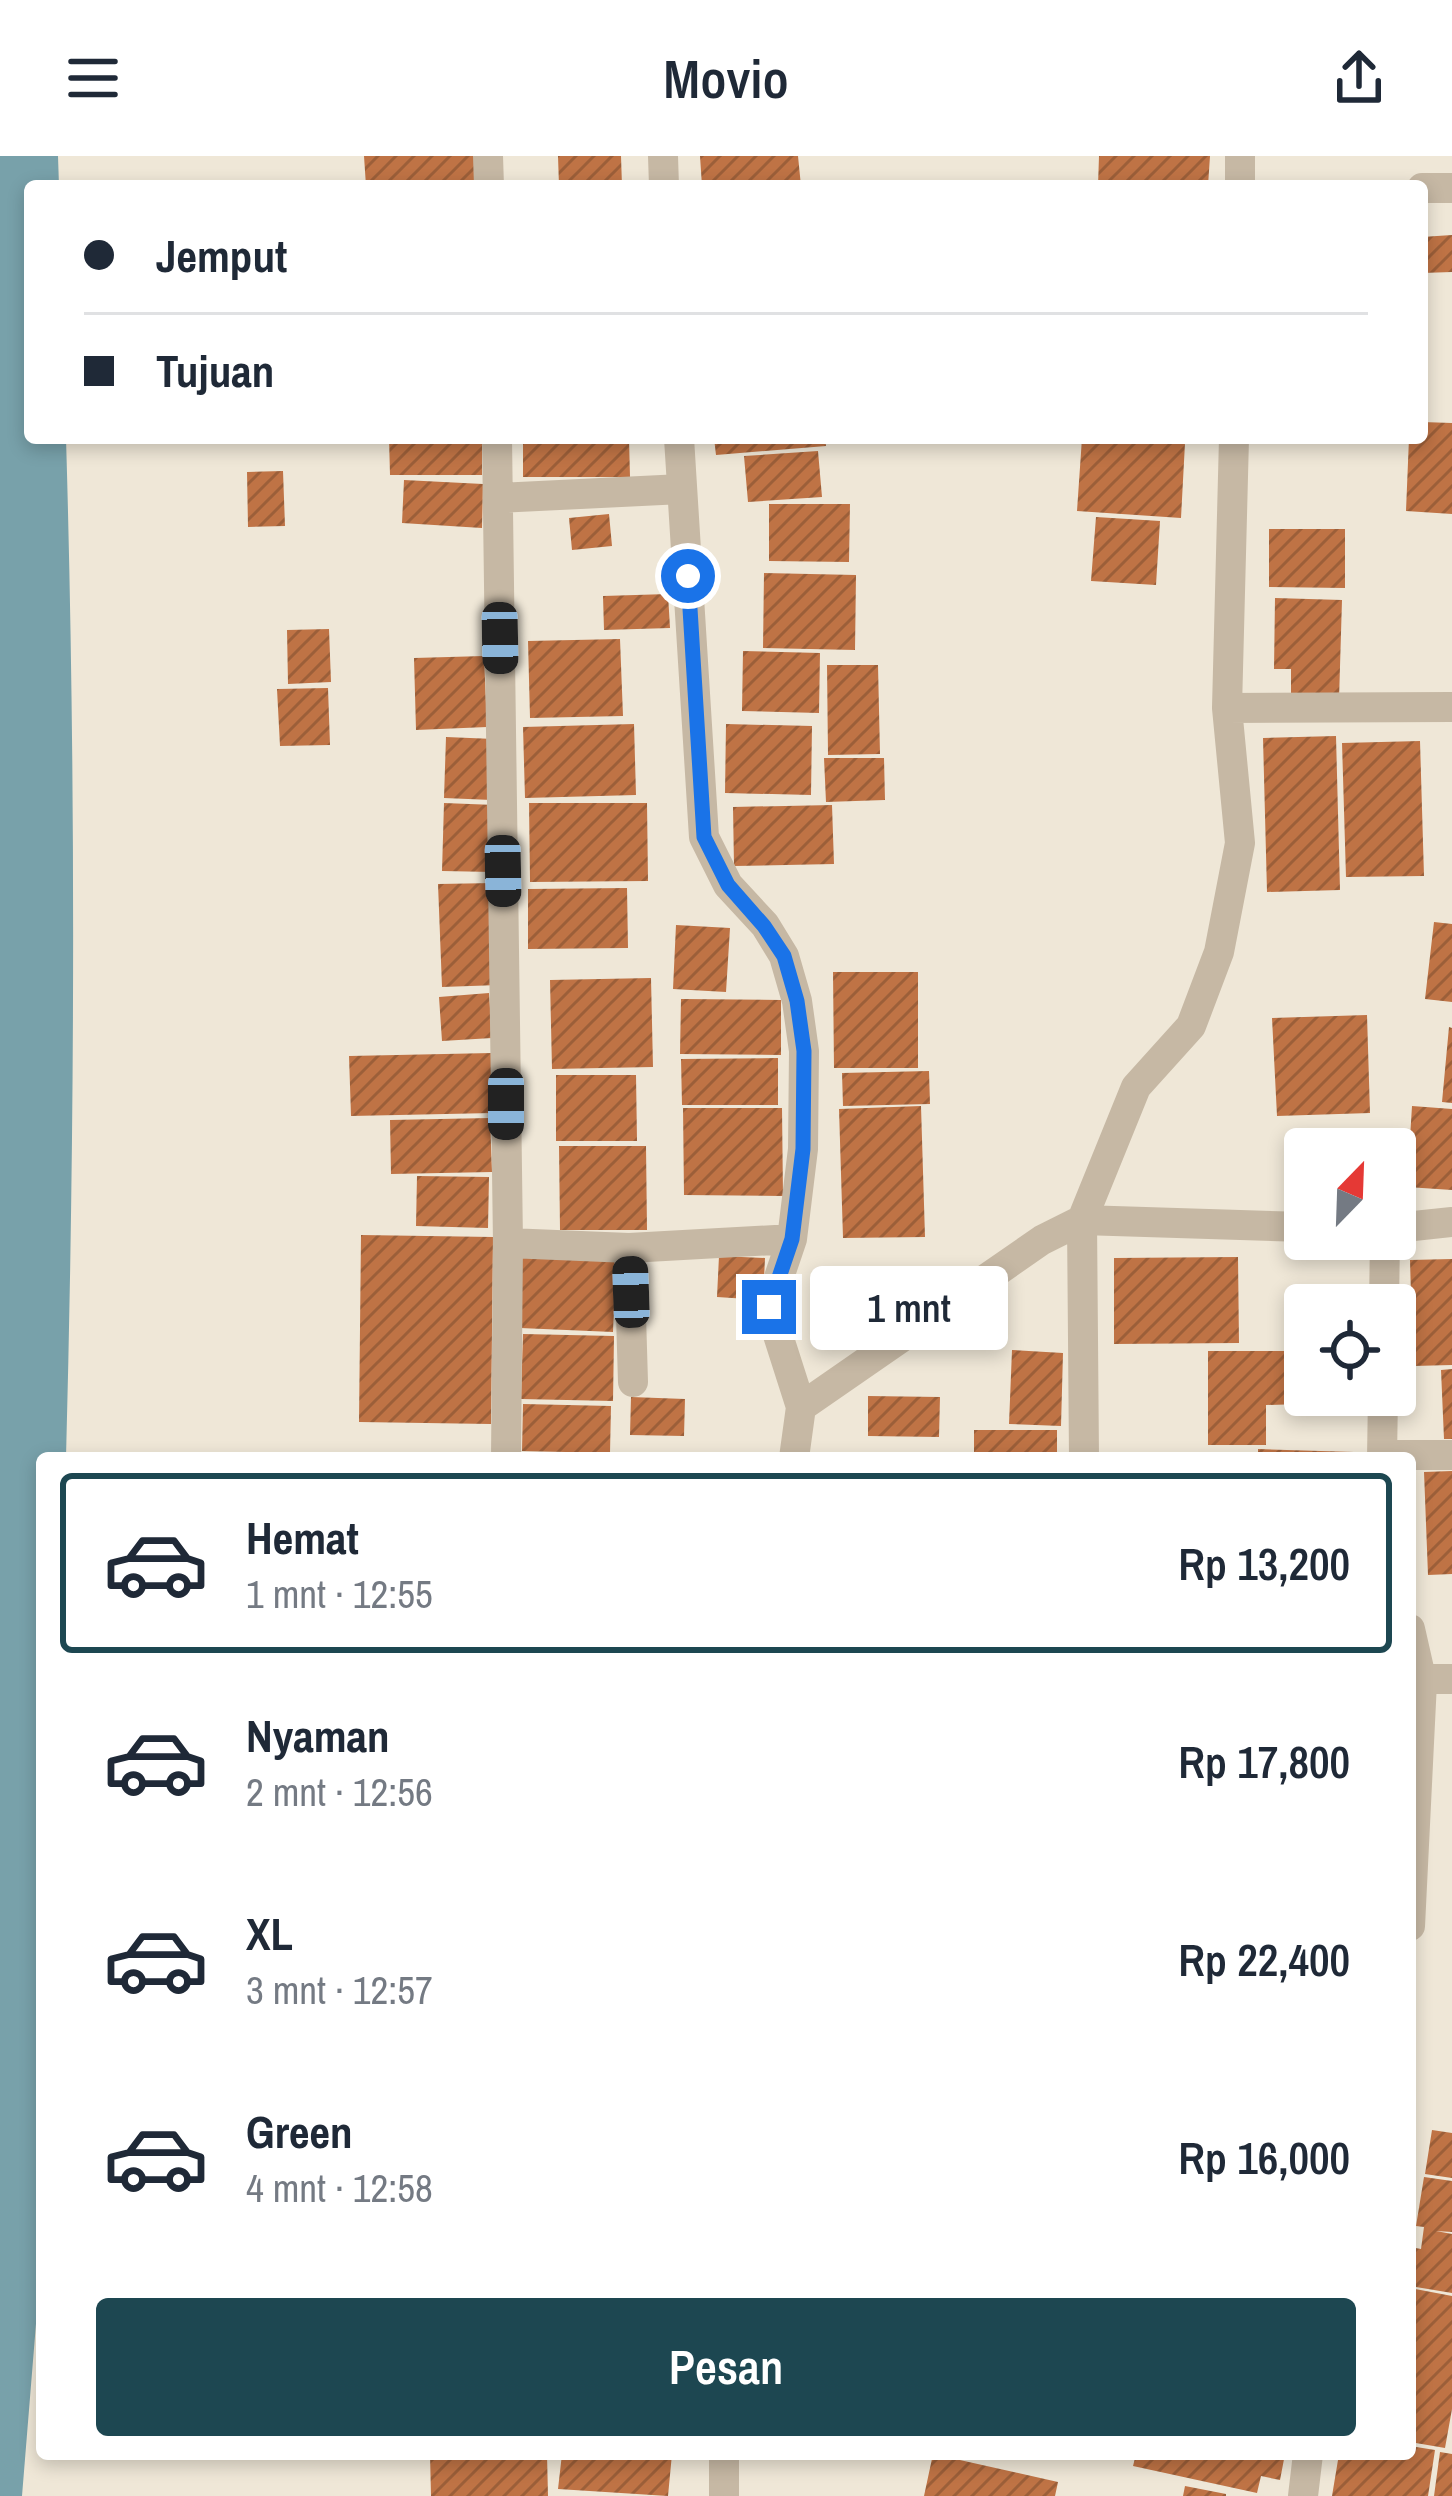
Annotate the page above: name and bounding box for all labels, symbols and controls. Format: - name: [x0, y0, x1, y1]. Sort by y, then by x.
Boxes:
- text: Movio: [663, 42, 789, 115]
- icon: menu: [60, 45, 126, 111]
- icon: share: [1326, 45, 1392, 111]
- text: Jemput: [156, 225, 287, 286]
- text: Tujuan: [156, 340, 274, 401]
- route start: [661, 549, 715, 603]
- car: [481, 602, 519, 674]
- car: [484, 835, 522, 907]
- car: [488, 1068, 524, 1140]
- north arrow: [1284, 1128, 1416, 1260]
- map controls: [1284, 1128, 1416, 1416]
- car: [612, 1255, 650, 1329]
- callout: 1 mnt: [811, 1265, 1009, 1349]
- route end: [742, 1280, 796, 1334]
- text: 1 mnt: [867, 1282, 951, 1334]
- button: locate: [1284, 1284, 1416, 1416]
- text: Hemat: [246, 1507, 359, 1568]
- icon: car: [102, 1509, 210, 1617]
- text: Rp 13,200: [1178, 1533, 1350, 1594]
- text: 1 mnt · 12:55: [246, 1568, 433, 1620]
- text: Nyaman: [246, 1705, 390, 1766]
- icon: car: [102, 1707, 210, 1815]
- text: Rp 17,800: [1178, 1731, 1350, 1792]
- text: 2 mnt · 12:56: [246, 1766, 433, 1818]
- text: XL: [246, 1903, 293, 1964]
- icon: car: [102, 1905, 210, 2013]
- text: Rp 22,400: [1178, 1929, 1350, 1990]
- text: 3 mnt · 12:57: [246, 1964, 433, 2016]
- text: Green: [246, 2101, 353, 2162]
- icon: car: [102, 2103, 210, 2211]
- text: Rp 16,000: [1178, 2127, 1350, 2188]
- text: 4 mnt · 12:58: [246, 2162, 433, 2214]
- button: Pesan: [96, 2298, 1356, 2436]

